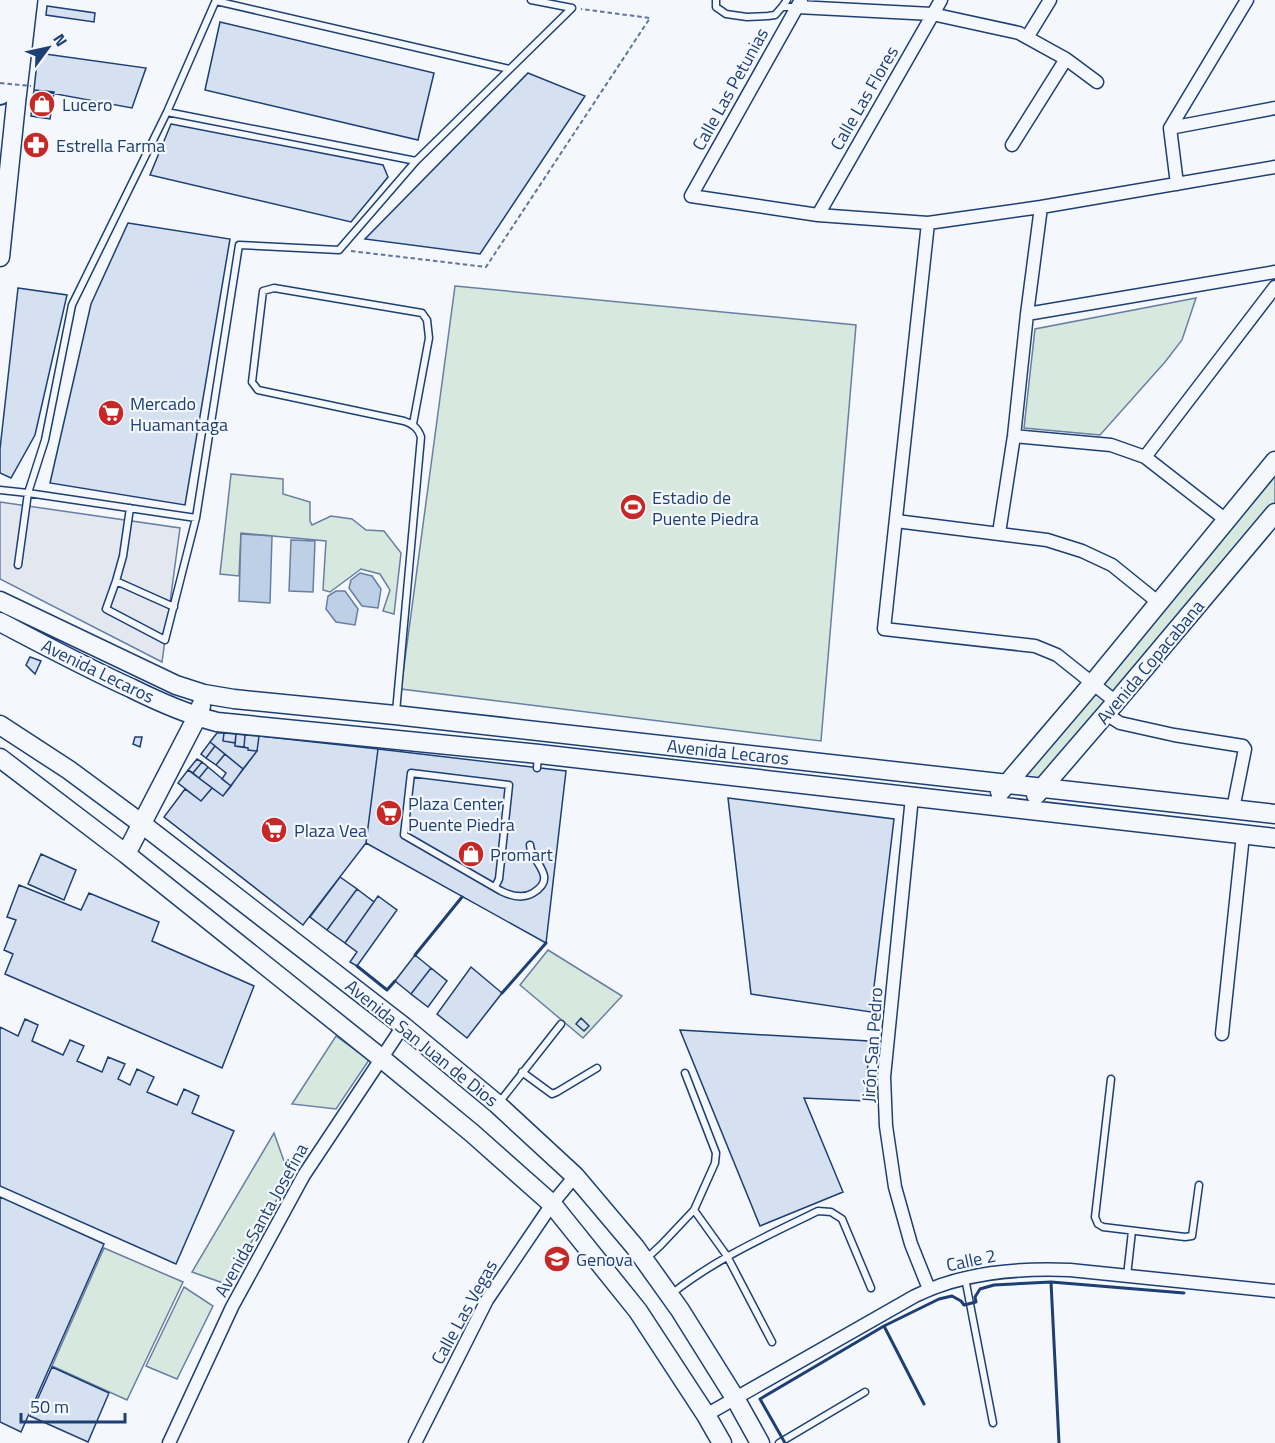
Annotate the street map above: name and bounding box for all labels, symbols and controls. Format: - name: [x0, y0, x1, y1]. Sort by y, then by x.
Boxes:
- north arrow: [18, 18, 78, 78]
- street label: Calle Las Petunias: [685, 23, 775, 155]
- text: N: [47, 29, 74, 51]
- street label: Calle Las Flores: [823, 41, 905, 155]
- shop icon: Lucero: [27, 89, 57, 119]
- place label: Lucero: [62, 91, 112, 118]
- pharmacy icon: Estrella Farma: [21, 130, 51, 160]
- place label: Estrella Farma: [56, 132, 165, 159]
- place label: Mercado Huamantaga: [130, 390, 228, 438]
- supermarket icon: Mercado Huamantaga: [96, 398, 126, 428]
- place label: Estadio de Puente Piedra: [652, 484, 759, 532]
- sports icon: Estadio de Puente Piedra: [618, 492, 648, 522]
- street label: Avenida Copacabana: [1090, 594, 1210, 730]
- street label: Avenida Lecaros: [37, 632, 159, 710]
- street label: Avenida Lecaros: [666, 732, 790, 772]
- place label: Plaza Center Puente Piedra: [408, 790, 515, 838]
- supermarket icon: Plaza Center Puente Piedra: [374, 798, 404, 828]
- supermarket icon: Plaza Vea: [259, 815, 289, 845]
- place label: Plaza Vea: [294, 817, 367, 844]
- shop icon: Promart: [456, 839, 486, 869]
- place label: Promart: [490, 841, 554, 868]
- street label: Avenida San Juan de Dios: [340, 973, 504, 1113]
- street label: Jirón San Pedro: [855, 986, 889, 1104]
- street label: Avenida Santa Josefina: [207, 1138, 315, 1302]
- street label: Calle 2: [944, 1242, 998, 1278]
- school or university icon: Genova: [542, 1244, 572, 1274]
- place label: Genova: [576, 1246, 633, 1273]
- street label: Calle Las Vegas: [424, 1255, 504, 1369]
- scale bar: [21, 1386, 124, 1424]
- text: 50 m: [30, 1393, 69, 1420]

